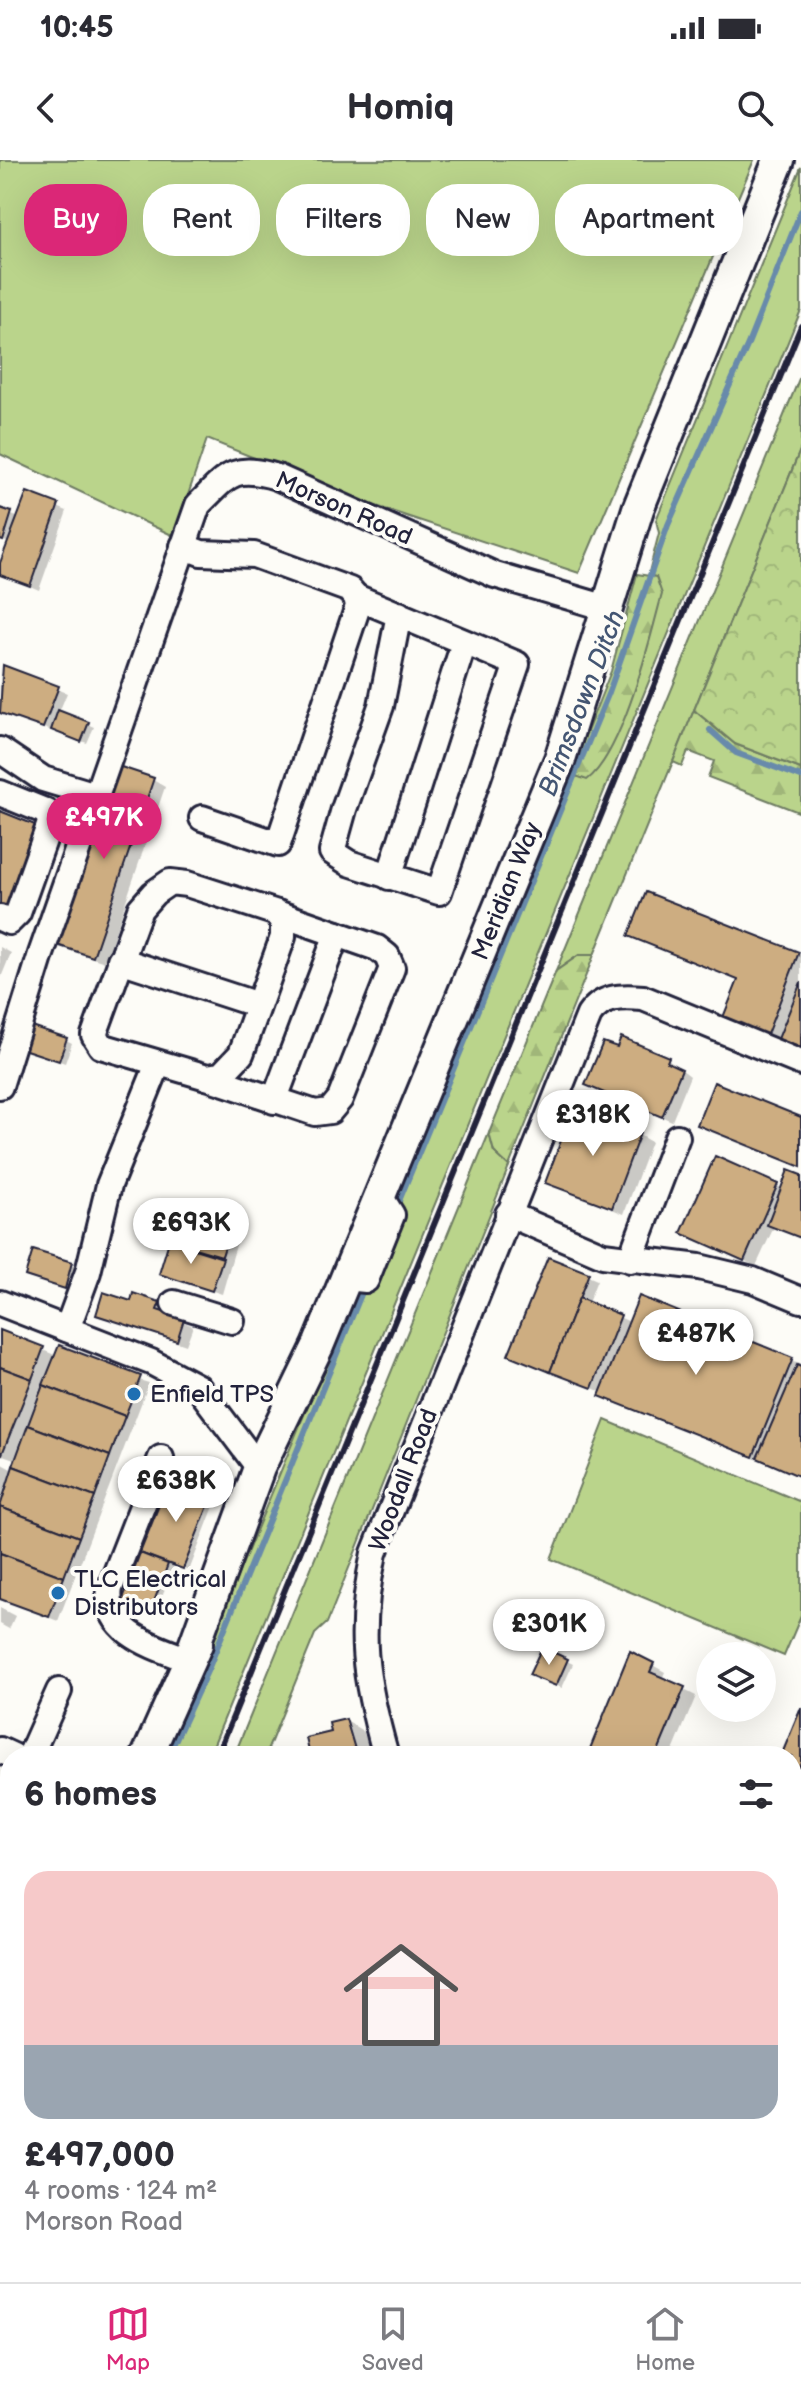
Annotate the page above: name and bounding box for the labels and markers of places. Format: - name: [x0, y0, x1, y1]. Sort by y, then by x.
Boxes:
- pin: £497K: [48, 793, 160, 861]
- pin: £318K: [537, 1090, 649, 1158]
- pin: £693K: [135, 1198, 247, 1266]
- pin: £487K: [640, 1309, 752, 1377]
- place label: Enfield TPS: [150, 1380, 274, 1409]
- marker: Enfield TPS: [125, 1385, 143, 1403]
- pin: £638K: [120, 1456, 232, 1524]
- place label: TLC Electrical Distributors: [74, 1565, 226, 1622]
- marker: TLC Electrical Distributors: [49, 1584, 67, 1602]
- pin: £301K: [493, 1599, 605, 1667]

